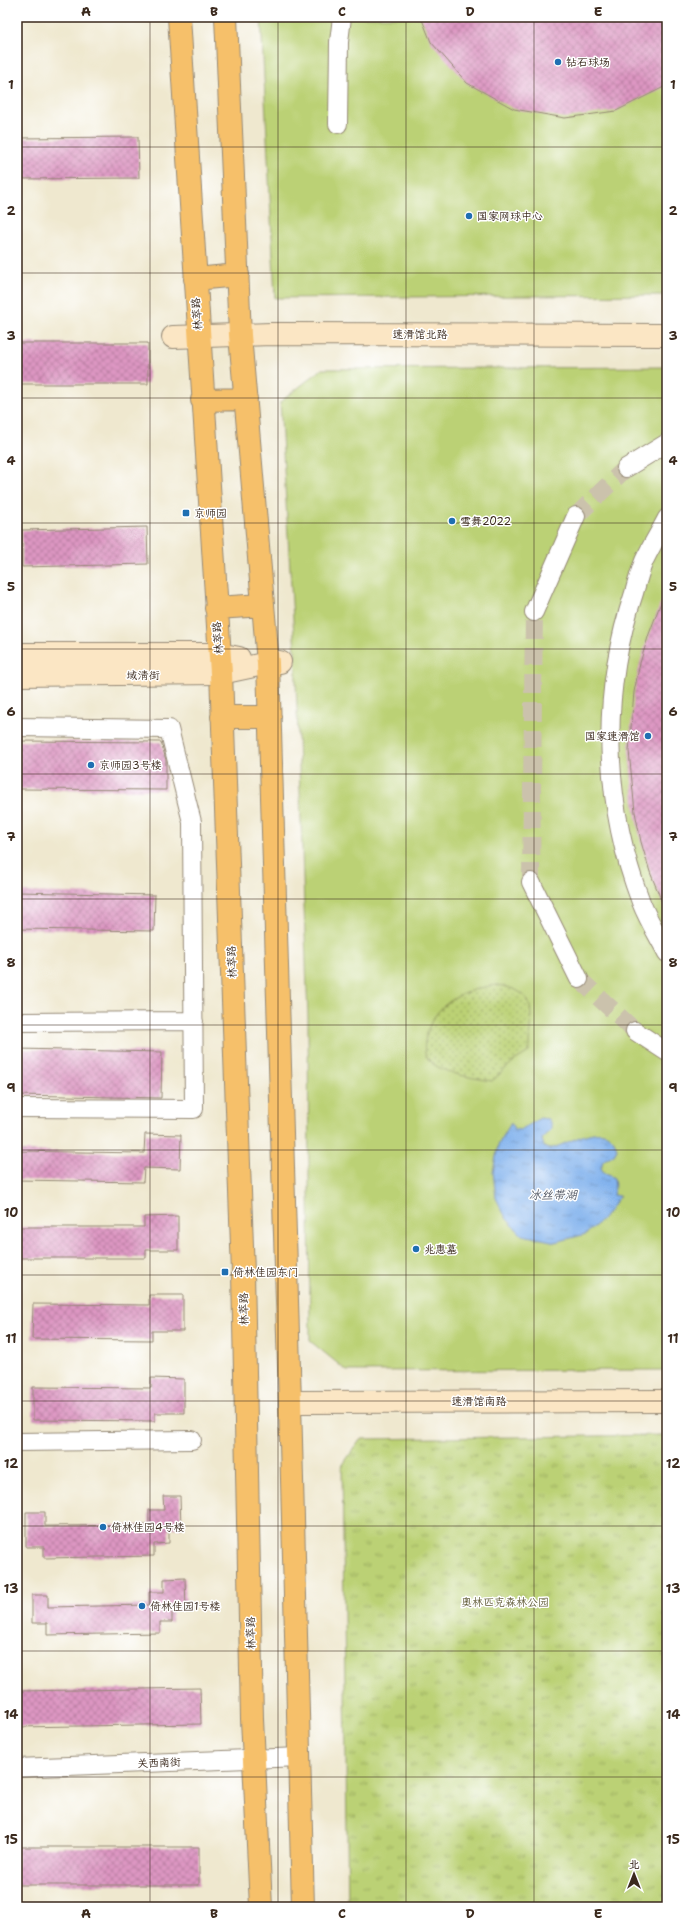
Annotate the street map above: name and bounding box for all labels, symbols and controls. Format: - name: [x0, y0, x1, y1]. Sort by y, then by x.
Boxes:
- text: A: [81, 3, 91, 20]
- text: B: [210, 3, 218, 20]
- text: C: [338, 3, 346, 20]
- text: D: [465, 3, 475, 20]
- text: E: [594, 3, 603, 20]
- place label: 钻石球场: [566, 55, 610, 70]
- marker: 钻石球场: [553, 57, 563, 67]
- text: 1: [8, 76, 14, 93]
- text: 1: [670, 76, 676, 93]
- text: 2: [6, 202, 16, 219]
- text: 2: [668, 202, 678, 219]
- place label: 国家网球中心: [477, 209, 543, 224]
- marker: 国家网球中心: [464, 211, 474, 221]
- street label: 林萃路: [188, 297, 206, 331]
- text: 3: [6, 327, 16, 344]
- street label: 速滑馆北路: [393, 327, 448, 342]
- text: 3: [668, 327, 678, 344]
- text: 4: [6, 452, 16, 469]
- text: 4: [668, 452, 678, 469]
- place label: 京师园: [194, 506, 227, 521]
- marker: 京师园: [181, 508, 191, 518]
- place label: 雪舞2022: [460, 514, 511, 529]
- marker: 雪舞2022: [447, 516, 457, 526]
- text: 5: [7, 578, 15, 595]
- text: 5: [669, 578, 677, 595]
- street label: 林萃路: [209, 621, 227, 655]
- street label: 域清街: [127, 668, 160, 683]
- text: 6: [6, 703, 16, 720]
- text: 6: [668, 703, 678, 720]
- place label: 国家速滑馆: [585, 729, 640, 744]
- marker: 国家速滑馆: [643, 731, 653, 741]
- place label: 京师园3号楼: [99, 758, 162, 773]
- marker: 京师园3号楼: [86, 760, 96, 770]
- text: 7: [6, 828, 16, 845]
- text: 7: [668, 828, 678, 845]
- street label: 林萃路: [224, 945, 240, 979]
- text: 8: [6, 954, 16, 971]
- text: 8: [668, 954, 678, 971]
- text: 9: [6, 1079, 16, 1096]
- text: 9: [668, 1079, 678, 1096]
- water label: 冰丝带湖: [529, 1187, 578, 1203]
- text: 10: [4, 1204, 18, 1221]
- text: 10: [666, 1204, 680, 1221]
- place label: 兆惠墓: [424, 1242, 457, 1257]
- marker: 兆惠墓: [411, 1244, 421, 1254]
- place label: 倚林佳园东门: [233, 1265, 299, 1280]
- marker: 倚林佳园东门: [220, 1267, 230, 1277]
- street label: 林萃路: [236, 1292, 252, 1326]
- text: 11: [5, 1330, 17, 1347]
- text: 11: [667, 1330, 679, 1347]
- street label: 速滑馆南路: [452, 1394, 507, 1409]
- text: 12: [4, 1455, 18, 1472]
- text: 12: [666, 1455, 680, 1472]
- place label: 倚林佳园4号楼: [111, 1520, 185, 1535]
- marker: 倚林佳园4号楼: [98, 1522, 108, 1532]
- text: 13: [4, 1580, 18, 1597]
- text: 13: [666, 1580, 680, 1597]
- park label: 奥林匹克森林公园: [461, 1595, 549, 1610]
- place label: 倚林佳园1号楼: [150, 1599, 221, 1614]
- marker: 倚林佳园1号楼: [137, 1601, 147, 1611]
- street label: 林萃路: [243, 1616, 259, 1650]
- text: 14: [4, 1706, 18, 1723]
- text: 14: [666, 1706, 680, 1723]
- street label: 关西南街: [137, 1755, 182, 1771]
- text: 15: [4, 1831, 18, 1848]
- text: 15: [666, 1831, 680, 1848]
- north arrow: [614, 1854, 654, 1894]
- text: 北: [629, 1857, 640, 1872]
- text: A: [81, 1905, 91, 1922]
- text: B: [210, 1905, 218, 1922]
- text: C: [338, 1905, 346, 1922]
- text: D: [465, 1905, 475, 1922]
- text: E: [594, 1905, 603, 1922]

